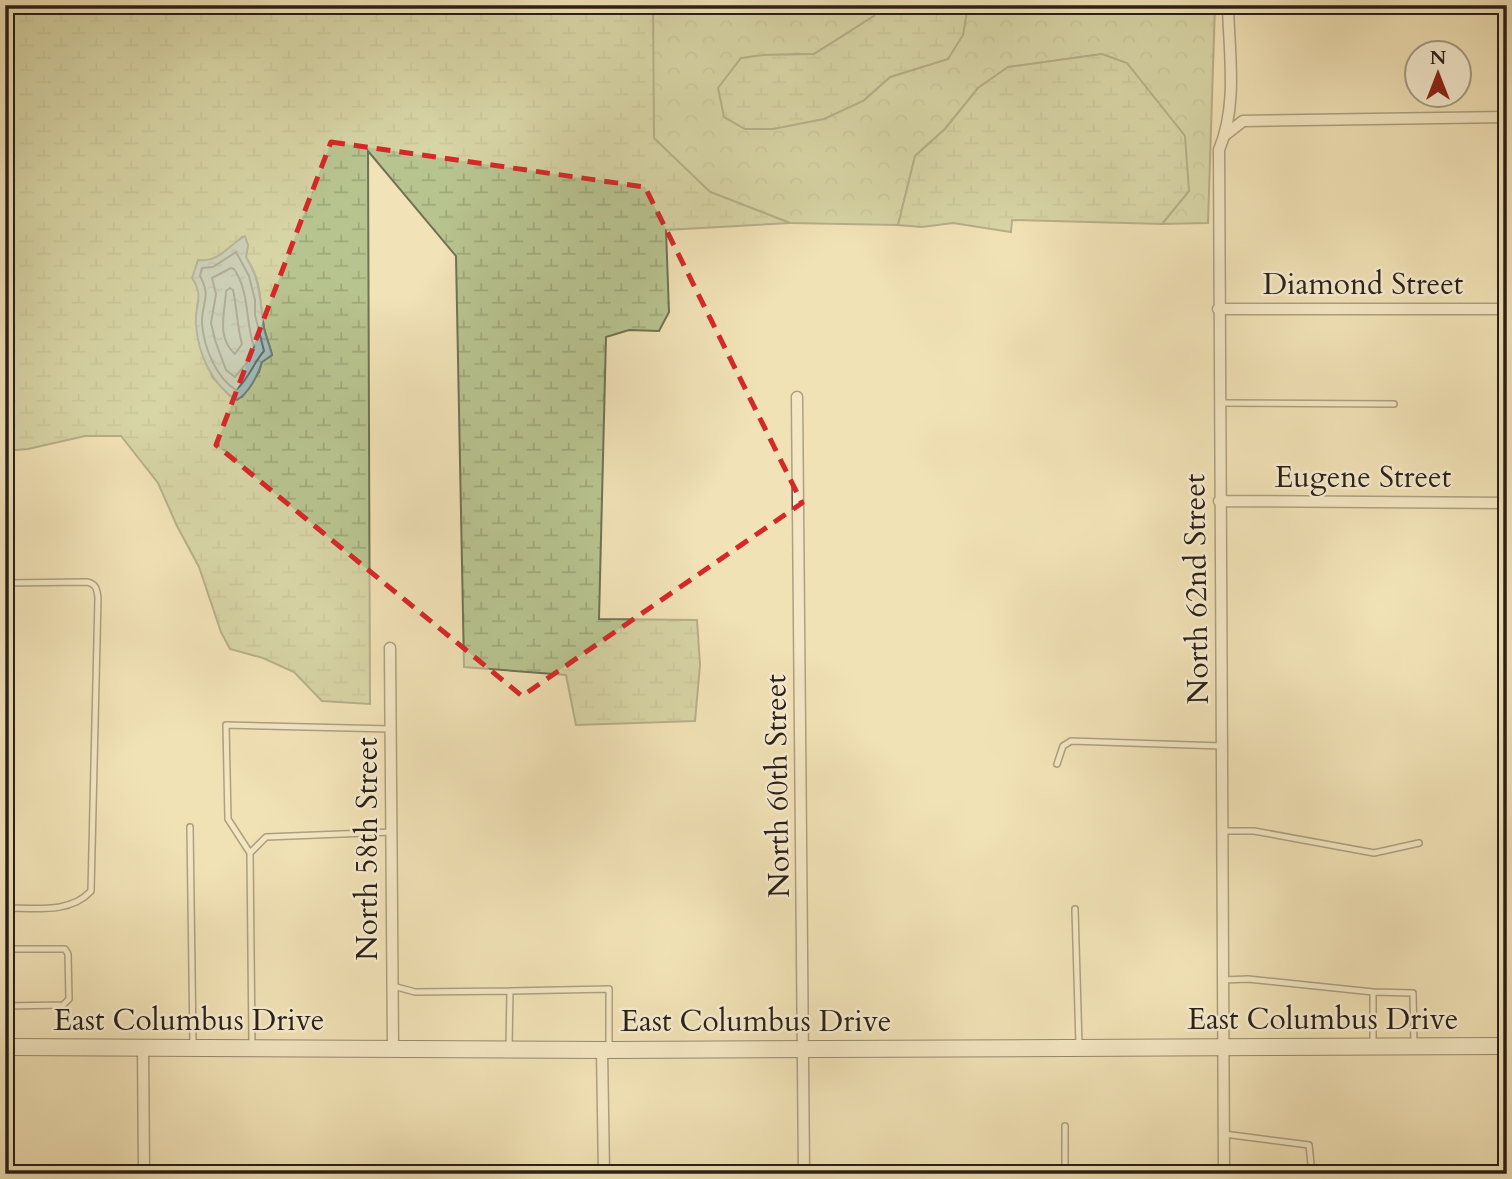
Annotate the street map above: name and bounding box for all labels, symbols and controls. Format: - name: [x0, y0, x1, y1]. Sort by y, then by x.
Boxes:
- north arrow: [1404, 38, 1474, 108]
- text: N: [1430, 45, 1447, 71]
- street label: Diamond Street: [1263, 264, 1464, 305]
- street label: Eugene Street: [1275, 457, 1452, 498]
- street label: North 62nd Street: [1174, 473, 1219, 705]
- street label: North 60th Street: [755, 673, 800, 898]
- street label: North 58th Street: [347, 737, 388, 961]
- street label: East Columbus Drive: [1188, 999, 1458, 1040]
- street label: East Columbus Drive: [54, 1000, 324, 1041]
- street label: East Columbus Drive: [621, 1001, 891, 1042]

